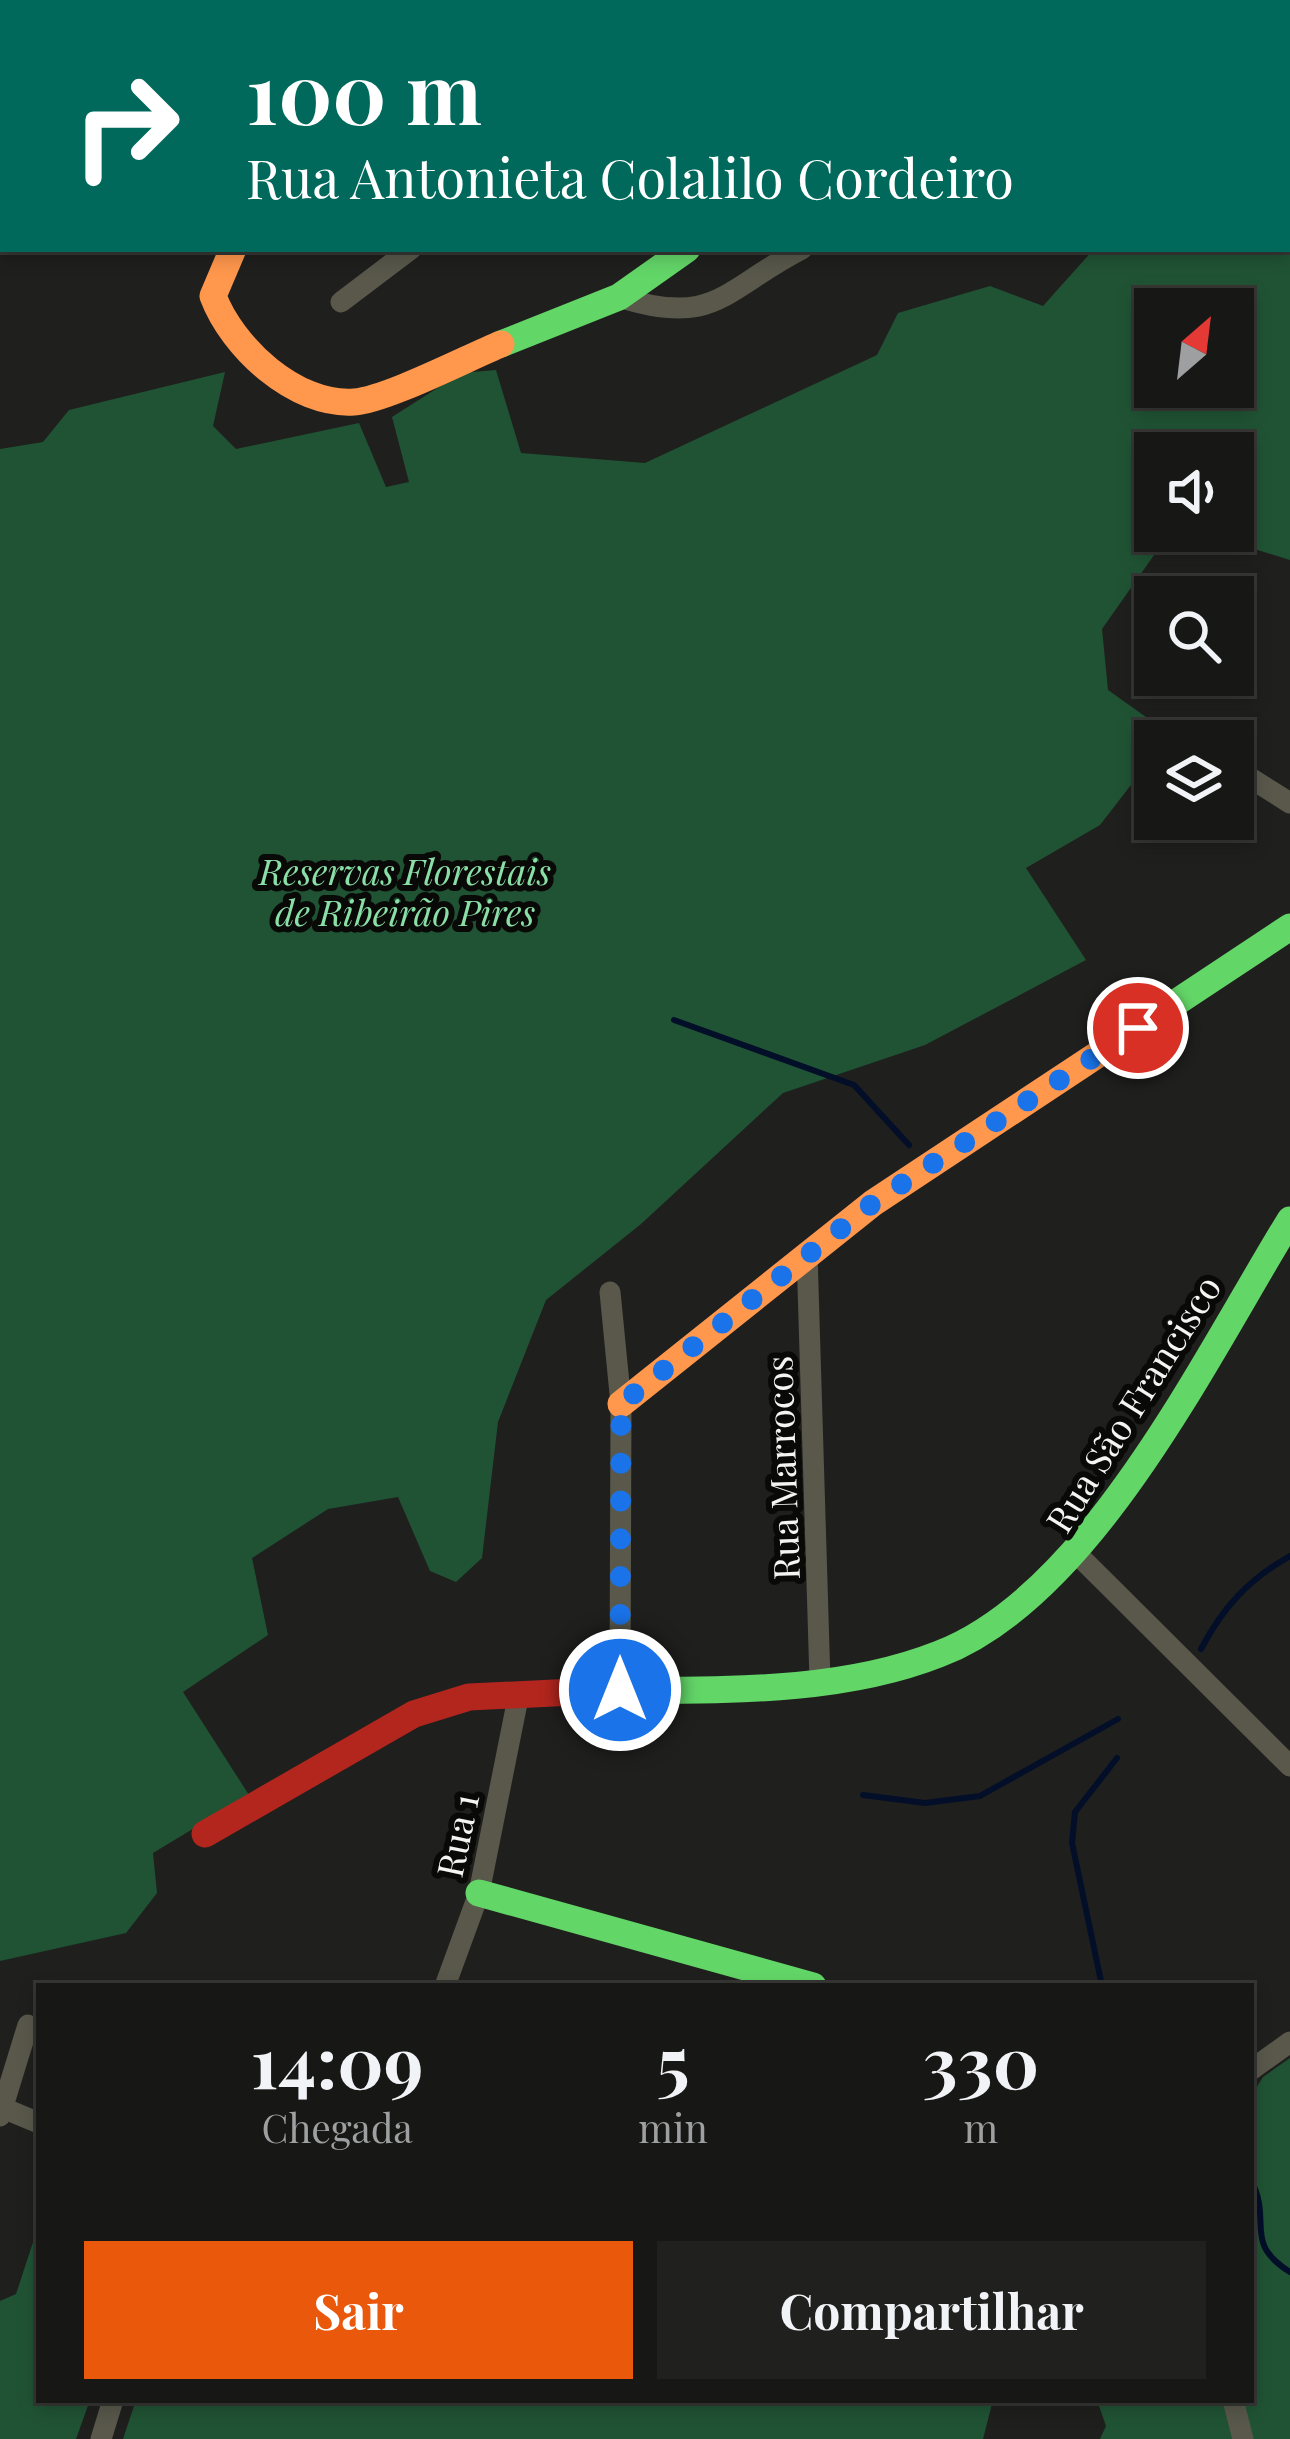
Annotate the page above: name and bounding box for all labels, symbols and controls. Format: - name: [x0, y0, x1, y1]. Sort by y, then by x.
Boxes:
- text: 100 m: [246, 34, 482, 146]
- icon: right: [48, 48, 204, 204]
- text: Rua Antonieta Colalilo Cordeiro: [246, 141, 1014, 213]
- north arrow: [1134, 288, 1254, 408]
- map controls: [1134, 288, 1254, 840]
- button: sound: [1134, 432, 1254, 552]
- button: search: [1134, 576, 1254, 696]
- button: layers: [1134, 720, 1254, 840]
- park label: Reservas Florestais de Ribeirão Pires: [257, 846, 551, 935]
- pin: [1087, 977, 1189, 1079]
- icon: arrive: [1105, 995, 1171, 1061]
- street label: Rua São Francisco: [1034, 1266, 1230, 1540]
- street label: Rua Marrocos: [753, 1355, 809, 1581]
- position arrow: [557, 1627, 683, 1753]
- street label: Rua 1: [424, 1789, 488, 1881]
- text: 14:09: [251, 2011, 424, 2107]
- text: 5: [656, 2011, 690, 2107]
- text: 330: [922, 2011, 1039, 2107]
- text: Chegada: [262, 2101, 413, 2153]
- text: min: [638, 2101, 708, 2153]
- text: m: [964, 2101, 998, 2153]
- button: Sair: [84, 2241, 633, 2379]
- button: Compartilhar: [657, 2241, 1206, 2379]

